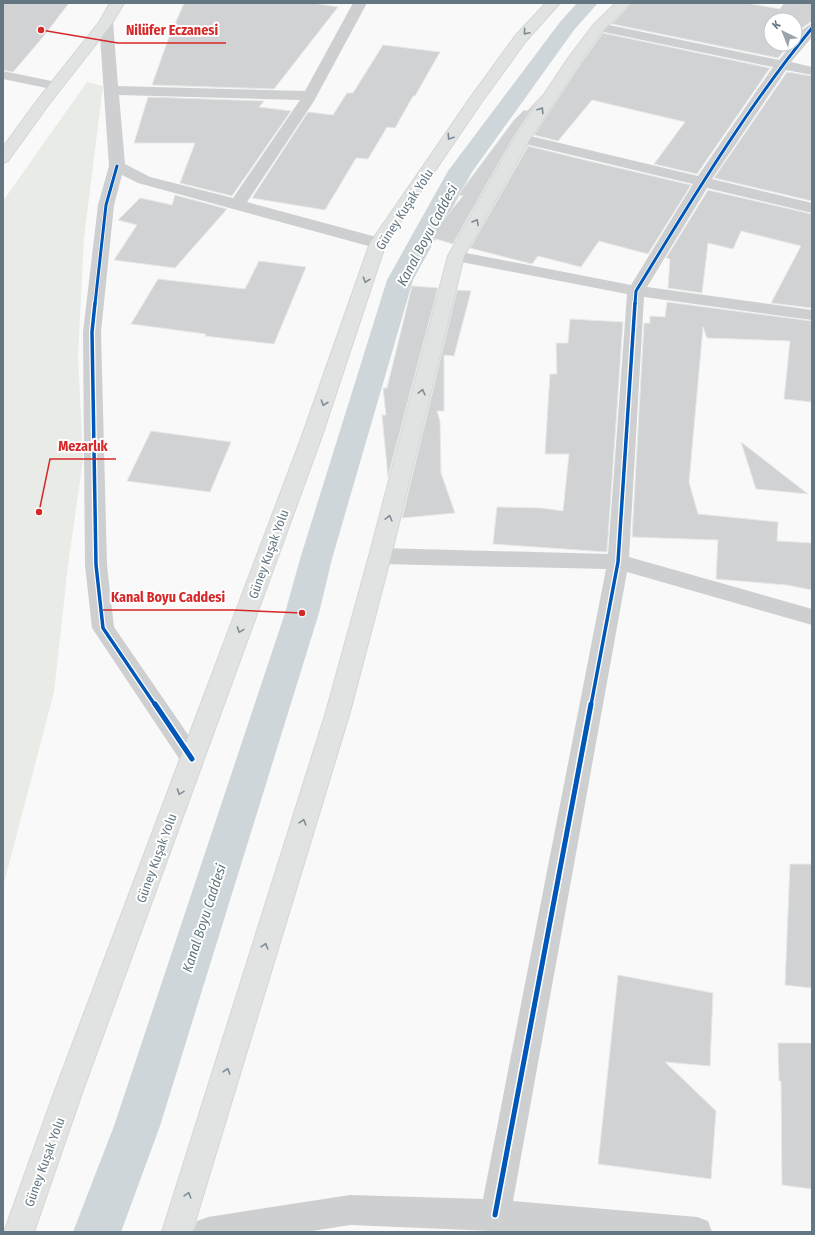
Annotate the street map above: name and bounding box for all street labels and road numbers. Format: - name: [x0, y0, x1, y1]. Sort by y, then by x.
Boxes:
- street label: Güney Kuşak Yolu: [373, 166, 436, 253]
- street label: Güney Kuşak Yolu: [245, 508, 292, 601]
- street label: Güney Kuşak Yolu: [133, 812, 180, 905]
- street label: Güney Kuşak Yolu: [21, 1116, 68, 1209]

